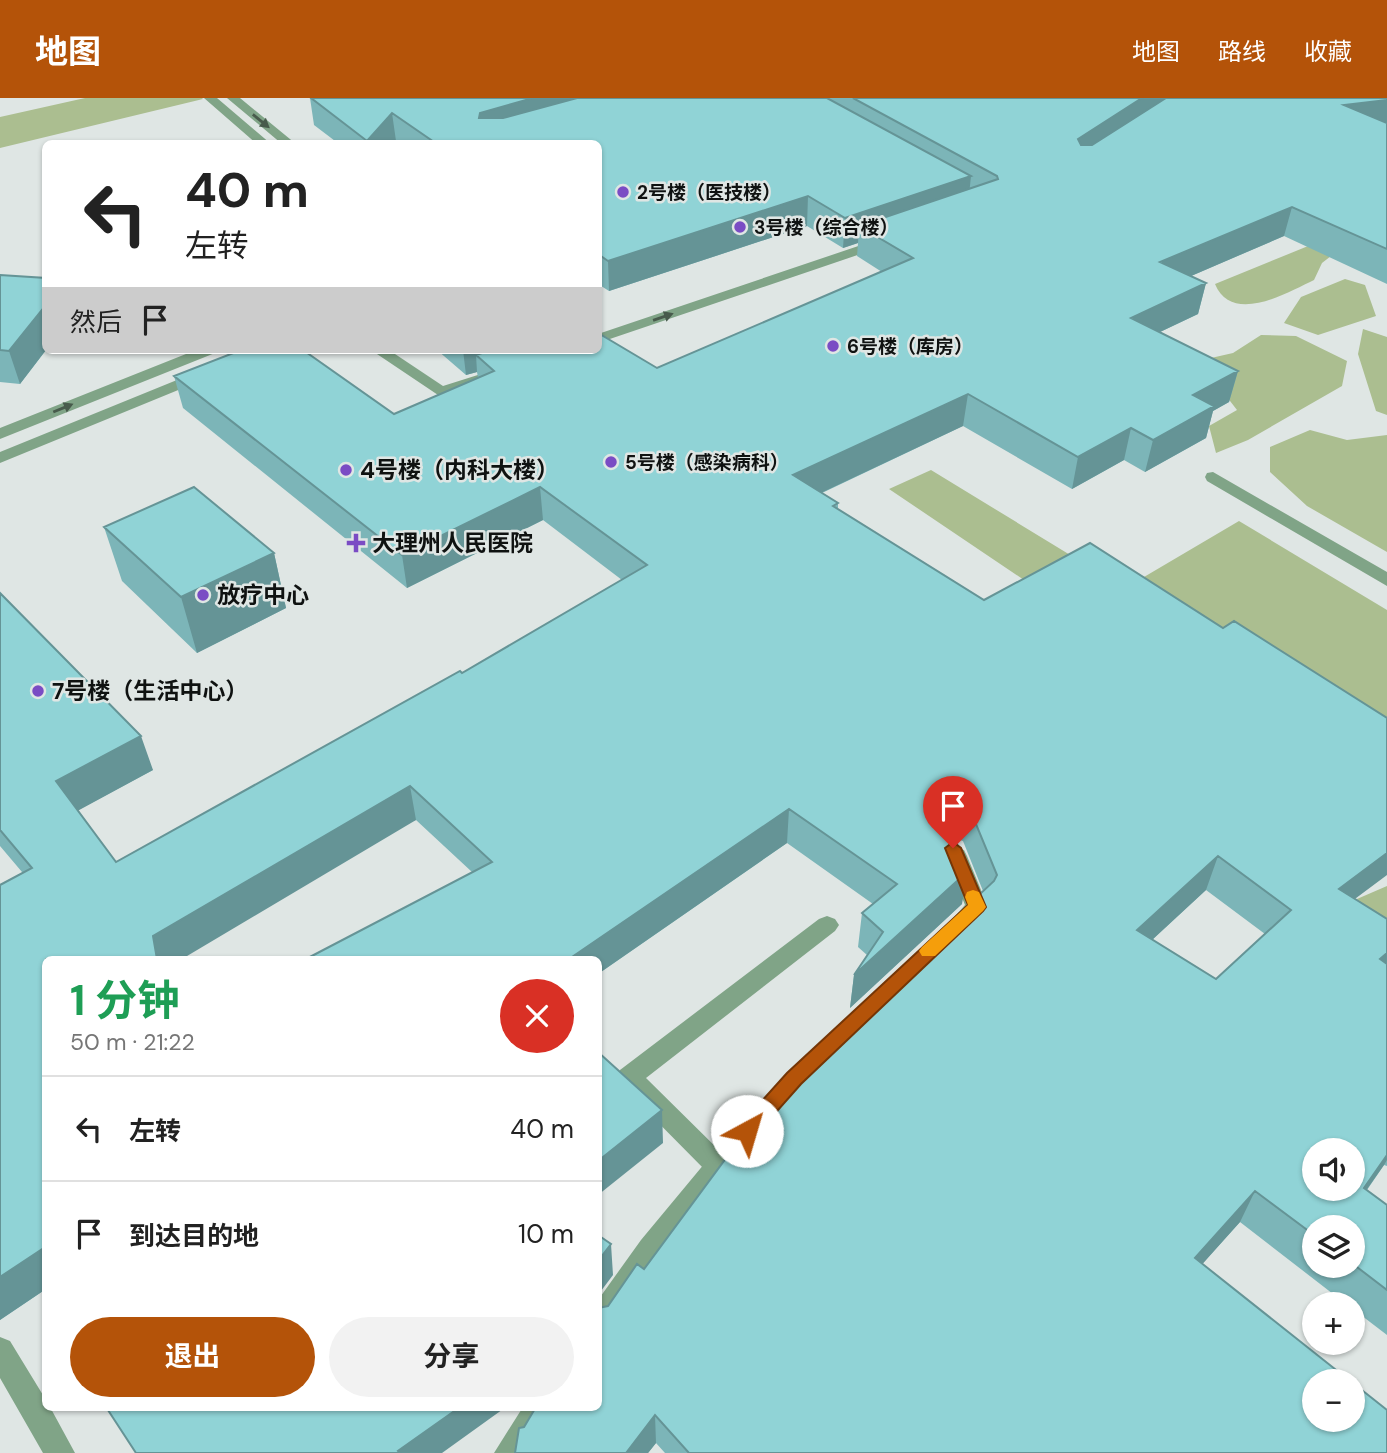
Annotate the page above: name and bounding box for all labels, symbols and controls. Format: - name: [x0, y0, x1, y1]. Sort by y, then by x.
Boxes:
- text: 地图: [35, 30, 101, 73]
- text: 地图: [1132, 36, 1180, 67]
- text: 路线: [1218, 36, 1266, 67]
- text: 收藏: [1304, 36, 1352, 67]
- one-way arrow: [252, 113, 270, 128]
- text: 40 m: [185, 158, 309, 222]
- icon: left: [70, 168, 161, 259]
- place label: 2号楼（医技楼）: [637, 180, 781, 205]
- marker: 2号楼（医技楼）: [615, 184, 631, 200]
- place label: 3号楼（综合楼）: [754, 215, 898, 240]
- marker: 3号楼（综合楼）: [732, 219, 748, 235]
- text: 左转: [185, 225, 249, 267]
- icon: arrive: [136, 301, 174, 339]
- text: 然后: [70, 305, 122, 339]
- one-way arrow: [653, 311, 674, 322]
- place label: 6号楼（库房）: [847, 334, 973, 359]
- marker: 6号楼（库房）: [825, 338, 841, 354]
- one-way arrow: [53, 403, 74, 414]
- place label: 5号楼（感染病科）: [625, 450, 789, 475]
- marker: 5号楼（感染病科）: [603, 454, 619, 470]
- place label: 4号楼（内科大楼）: [360, 455, 559, 485]
- marker: 4号楼（内科大楼）: [338, 462, 354, 478]
- place label: 大理州人民医院: [372, 528, 533, 558]
- marker: 大理州人民医院: [346, 533, 366, 553]
- place label: 放疗中心: [217, 580, 309, 610]
- marker: 放疗中心: [195, 587, 211, 603]
- place label: 7号楼（生活中心）: [52, 676, 248, 706]
- marker: 7号楼（生活中心）: [30, 683, 46, 699]
- pin: [923, 776, 983, 848]
- icon: arrive: [934, 787, 972, 825]
- text: 1 分钟: [70, 973, 179, 1028]
- button: close: [500, 979, 574, 1053]
- text: 50 m · 21:22: [70, 1027, 195, 1057]
- position arrow: [710, 1094, 784, 1168]
- icon: left: [70, 1110, 108, 1148]
- text: 40 m: [510, 1112, 574, 1146]
- text: 左转: [129, 1114, 181, 1148]
- map controls: [1302, 1138, 1365, 1432]
- button: sound: [1302, 1138, 1365, 1201]
- icon: arrive: [70, 1215, 108, 1253]
- button: layers: [1302, 1215, 1365, 1278]
- text: 10 m: [518, 1217, 574, 1251]
- text: 到达目的地: [129, 1219, 259, 1253]
- button: +: [1302, 1292, 1365, 1355]
- button: 退出: [70, 1317, 315, 1397]
- button: 分享: [329, 1317, 574, 1397]
- button: −: [1302, 1369, 1365, 1432]

